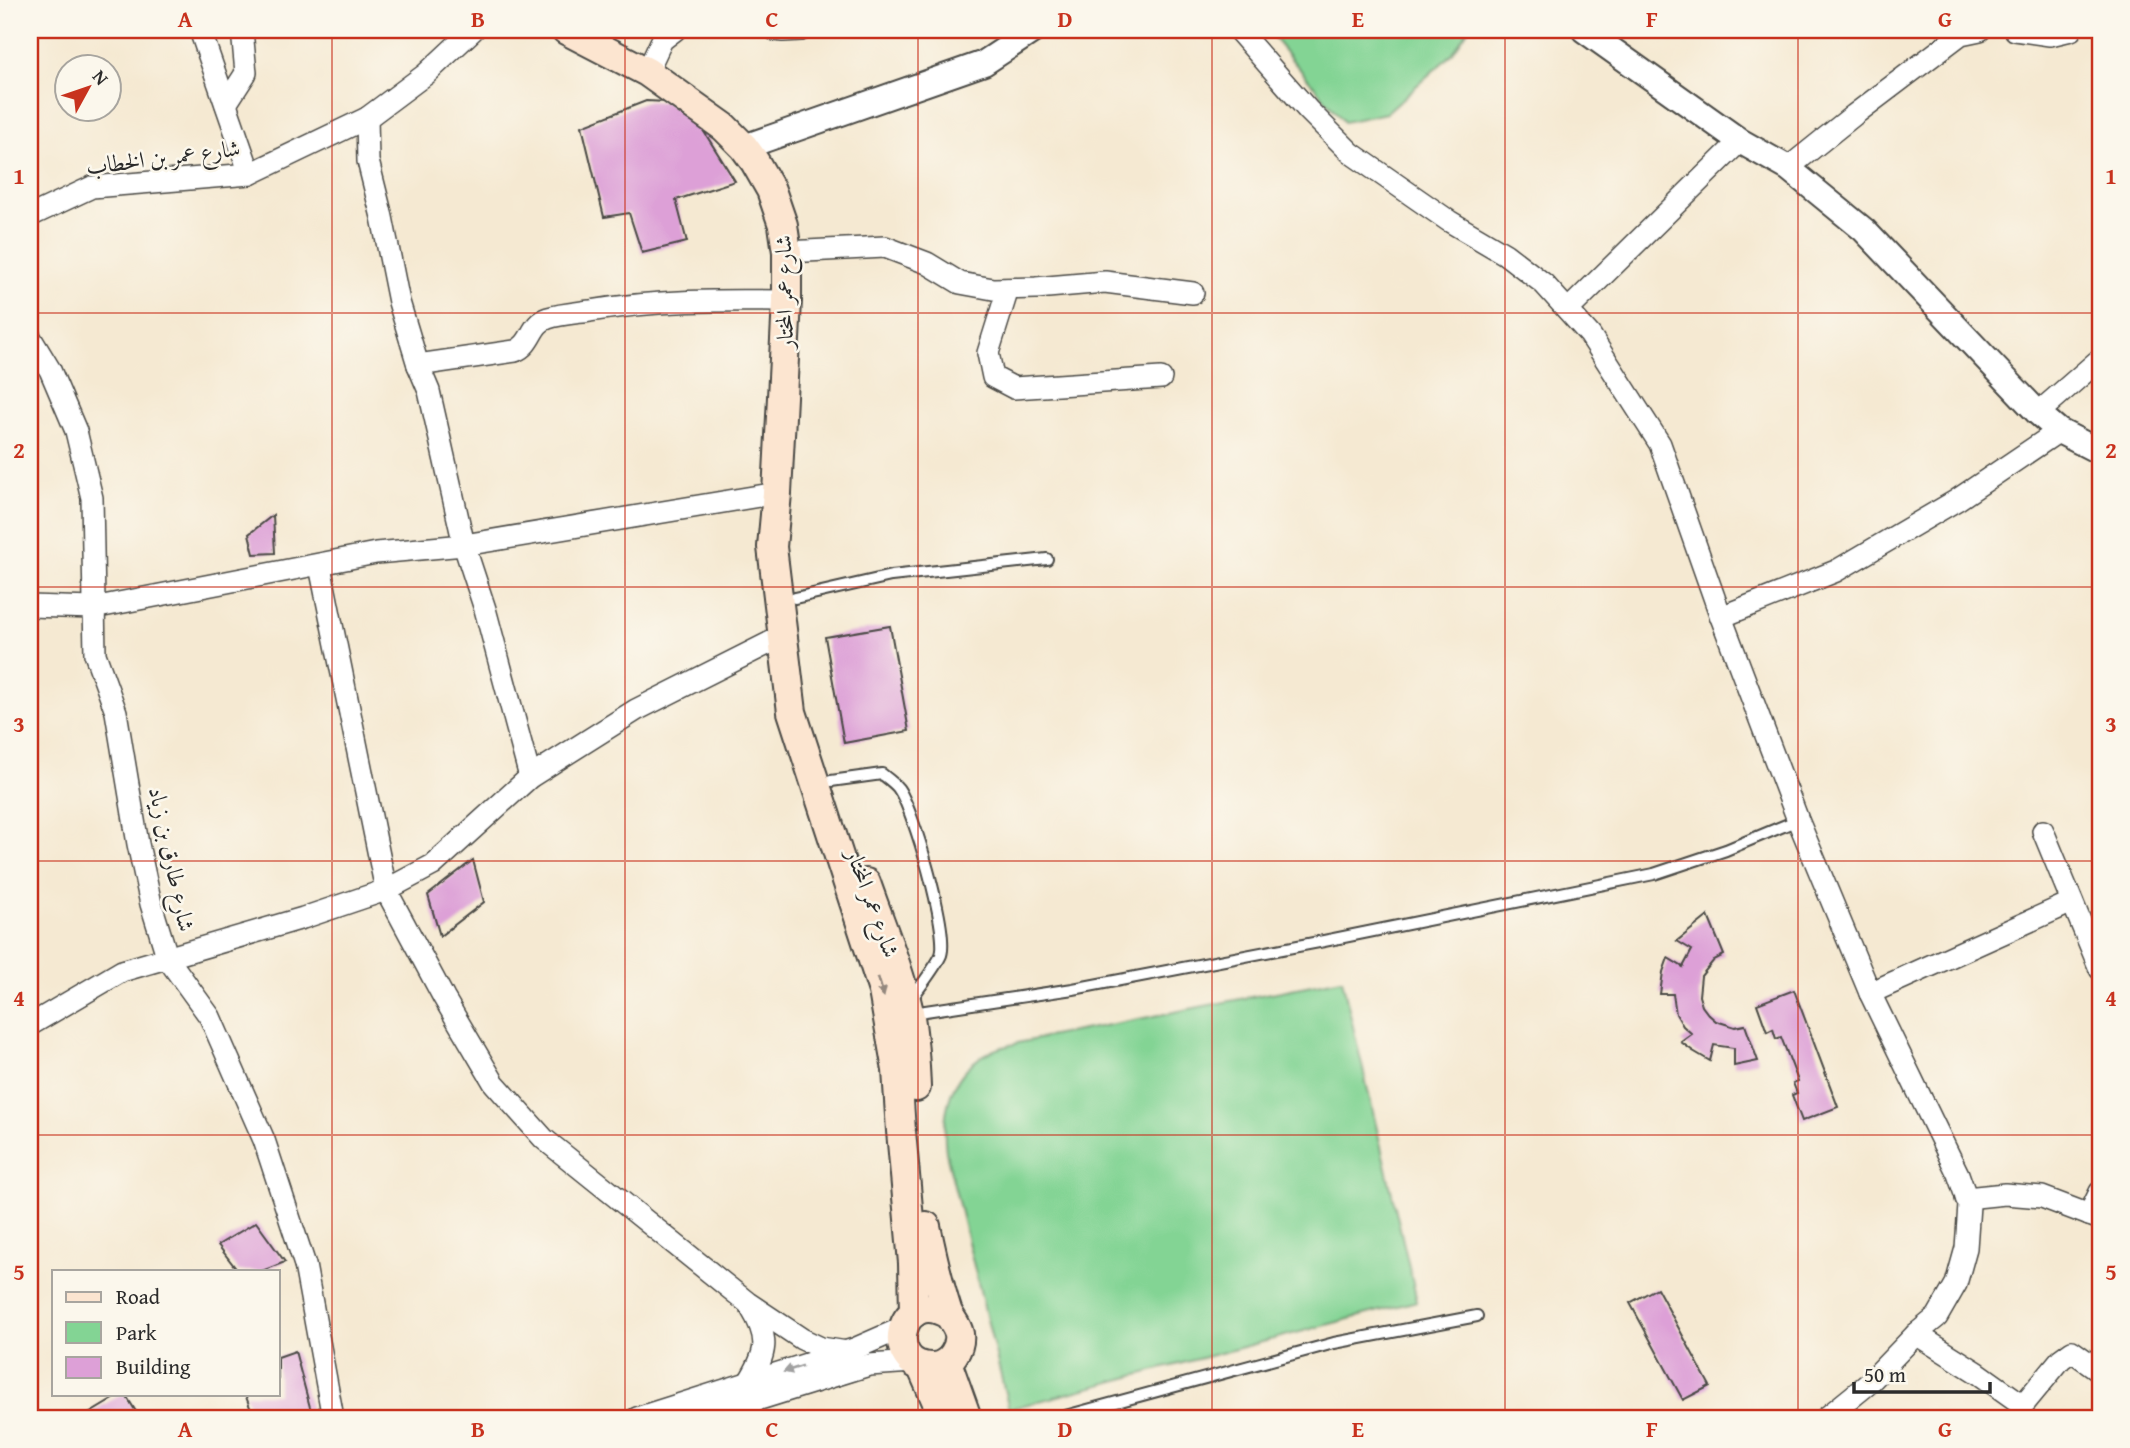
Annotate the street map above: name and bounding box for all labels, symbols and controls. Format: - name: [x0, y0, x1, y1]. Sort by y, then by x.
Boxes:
- text: A: [178, 2, 193, 35]
- text: B: [471, 2, 485, 35]
- text: C: [765, 2, 779, 35]
- text: D: [1058, 2, 1073, 35]
- text: E: [1352, 2, 1364, 35]
- text: F: [1646, 2, 1658, 35]
- text: G: [1938, 2, 1952, 35]
- north arrow: [52, 52, 122, 122]
- text: N: [86, 63, 116, 91]
- street label: شارع عمر بن الخطاب: [84, 131, 242, 186]
- text: 1: [13, 159, 25, 192]
- text: 1: [2105, 159, 2117, 192]
- street label: شارع عمر المختار: [766, 235, 805, 351]
- text: 2: [13, 433, 25, 466]
- text: 2: [2105, 433, 2117, 466]
- text: 3: [13, 707, 25, 740]
- text: 3: [2105, 707, 2117, 740]
- street label: شارع طارق بن زياد: [137, 783, 204, 935]
- street label: شارع عمر المختار: [834, 842, 908, 963]
- one-way arrow: [876, 976, 886, 997]
- text: 4: [13, 981, 25, 1014]
- text: 4: [2105, 981, 2117, 1014]
- text: 5: [13, 1255, 25, 1288]
- text: 5: [2105, 1255, 2117, 1288]
- legend: [52, 1270, 280, 1396]
- text: Road: [116, 1281, 161, 1312]
- text: Park: [116, 1317, 157, 1348]
- scale bar: [1854, 1350, 1990, 1394]
- text: Building: [116, 1351, 191, 1382]
- text: 50 m: [1864, 1359, 1906, 1390]
- one-way arrow: [782, 1364, 803, 1375]
- text: A: [178, 1412, 193, 1445]
- text: B: [471, 1412, 485, 1445]
- text: C: [765, 1412, 779, 1445]
- text: D: [1058, 1412, 1073, 1445]
- text: E: [1352, 1412, 1364, 1445]
- text: F: [1646, 1412, 1658, 1445]
- text: G: [1938, 1412, 1952, 1445]

